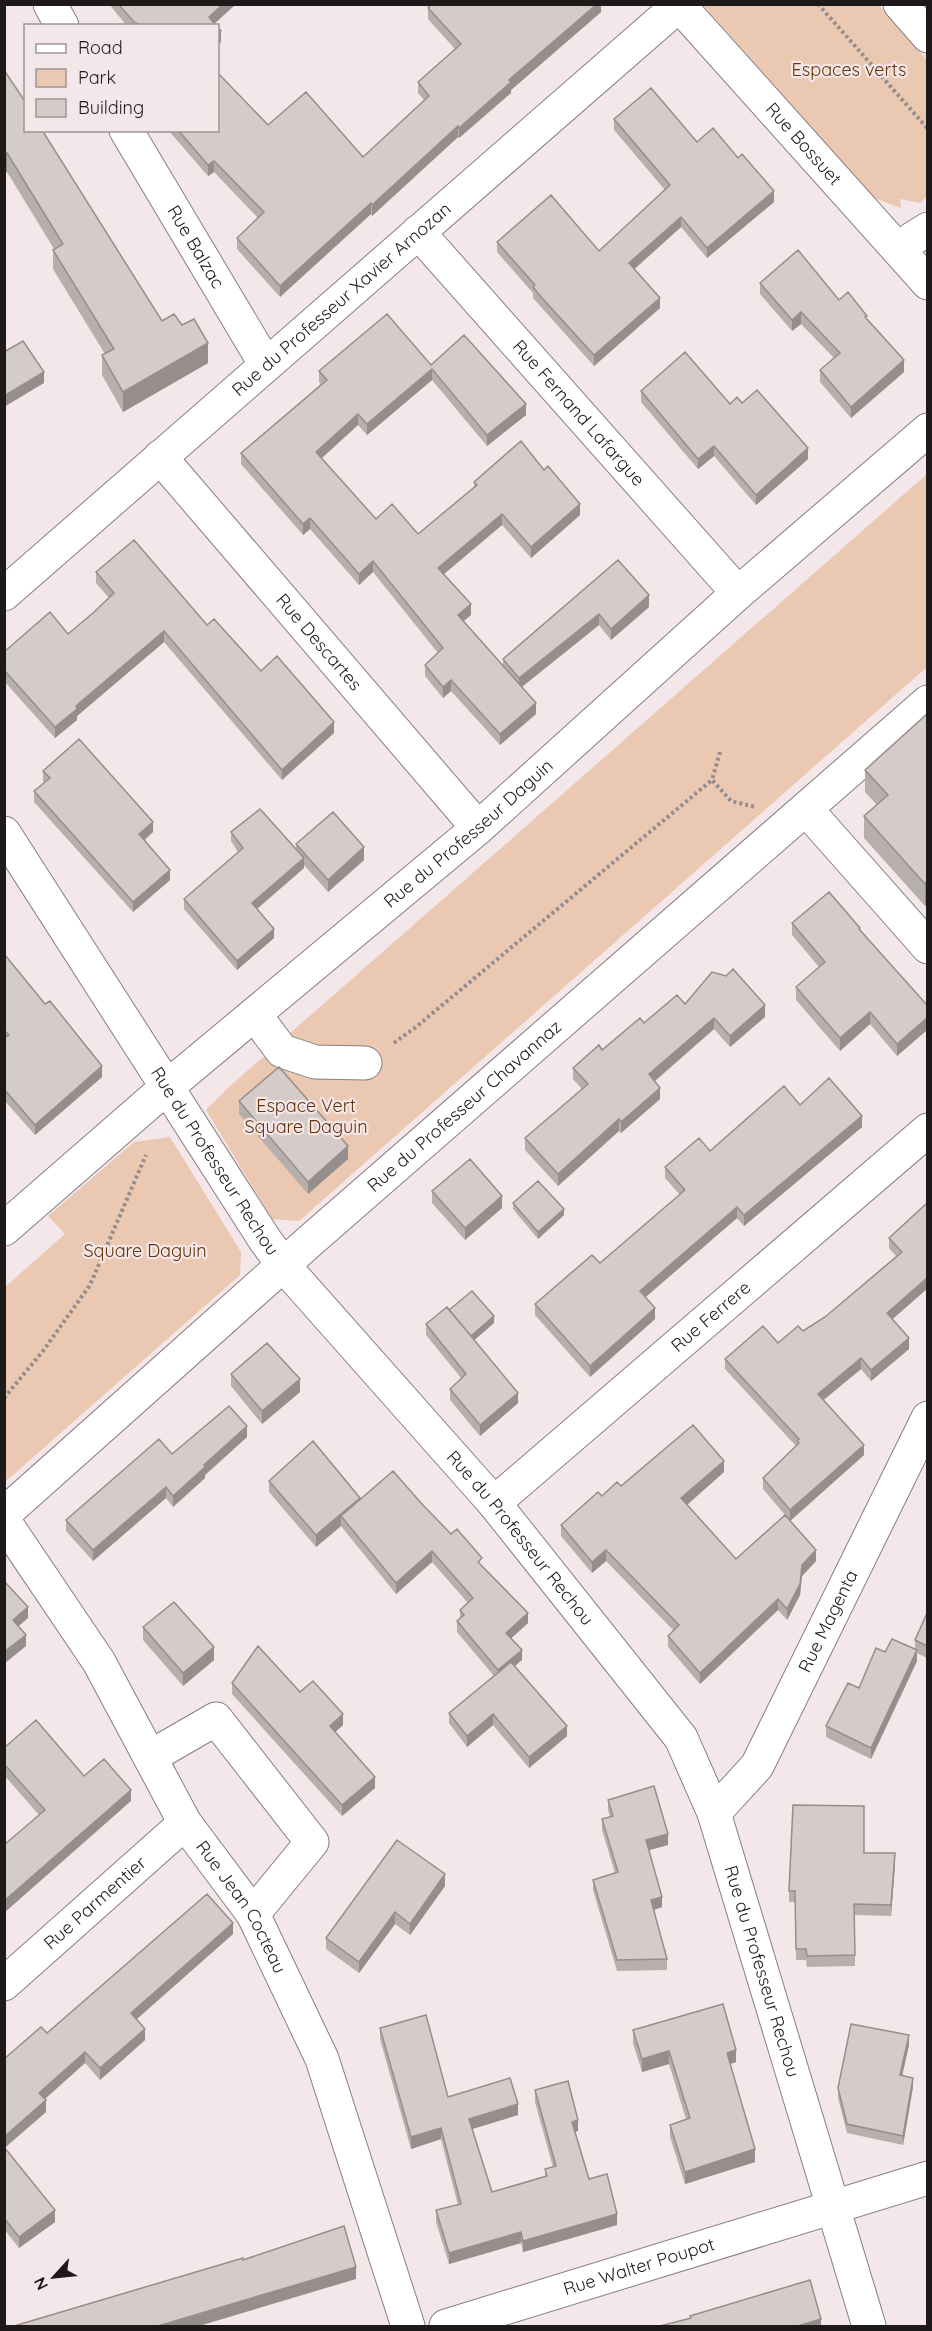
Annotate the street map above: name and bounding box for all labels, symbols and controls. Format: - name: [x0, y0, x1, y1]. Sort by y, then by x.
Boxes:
- legend: [24, 24, 219, 132]
- text: Road: [78, 36, 123, 59]
- park label: Espaces verts: [792, 58, 906, 81]
- text: Park: [78, 66, 116, 89]
- text: Building: [78, 96, 144, 119]
- street label: Rue Bossuet: [761, 98, 847, 190]
- street label: Rue du Professeur Xavier Arnozan: [227, 197, 456, 401]
- street label: Rue Balzac: [162, 201, 230, 292]
- street label: Rue Fernand Lafargue: [508, 335, 650, 491]
- street label: Rue Descartes: [271, 589, 367, 695]
- street label: Rue du Professeur Daguin: [379, 754, 558, 913]
- street label: Rue du Professeur Chavannaz: [362, 1015, 566, 1197]
- street label: Rue du Professeur Rechou: [146, 1062, 284, 1260]
- park label: Espace Vert Square Daguin: [244, 1094, 368, 1138]
- park label: Square Daguin: [83, 1239, 207, 1262]
- street label: Rue Ferrere: [666, 1276, 755, 1357]
- street label: Rue du Professeur Rechou: [442, 1445, 599, 1630]
- street label: Rue Magenta: [793, 1566, 863, 1676]
- street label: Rue Jean Cocteau: [191, 1836, 292, 1977]
- street label: Rue Parmentier: [39, 1851, 151, 1954]
- street label: Rue du Professeur Rechou: [720, 1863, 805, 2080]
- street label: Rue Walter Poupot: [560, 2232, 717, 2300]
- north arrow: [24, 2247, 84, 2307]
- text: N: [29, 2274, 52, 2294]

